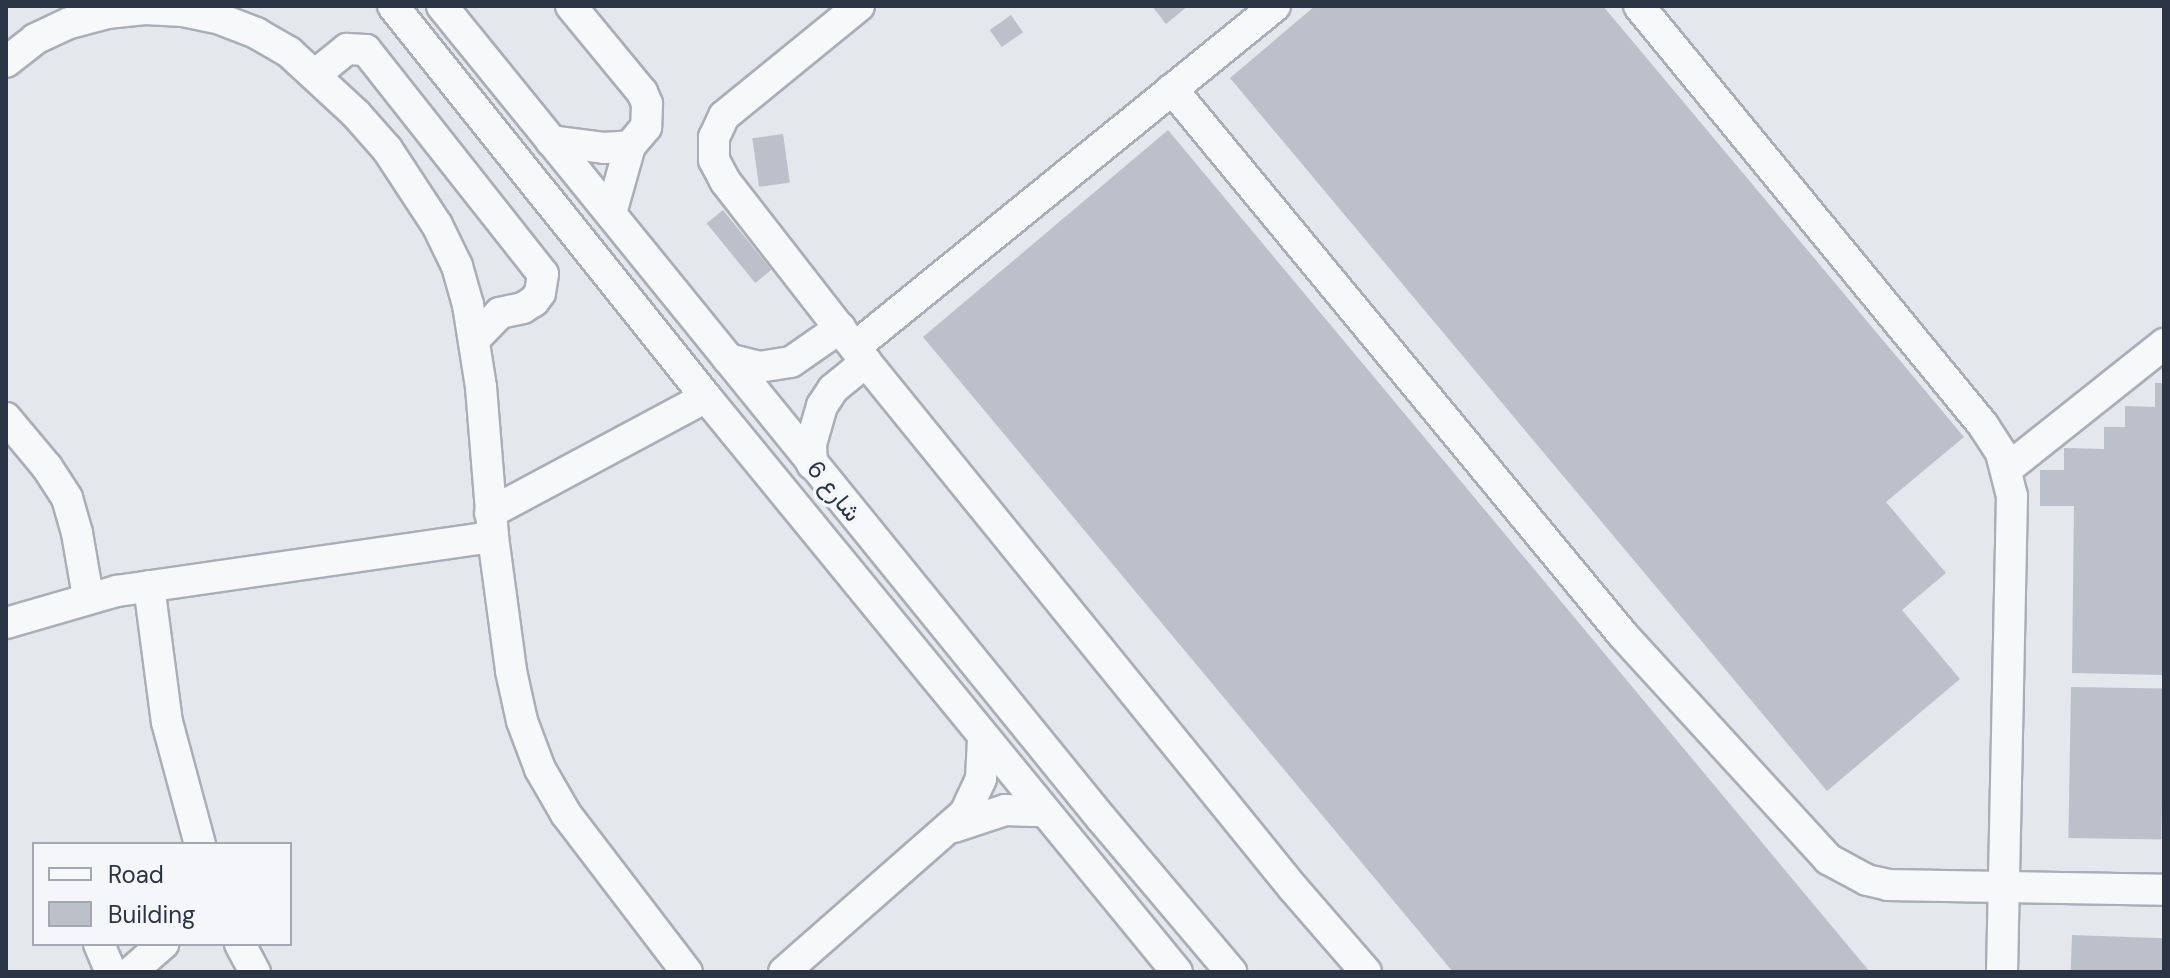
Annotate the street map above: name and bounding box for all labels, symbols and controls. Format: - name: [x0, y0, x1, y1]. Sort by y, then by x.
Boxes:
- street label: شارع 6: [801, 455, 867, 527]
- legend: [32, 842, 292, 946]
- text: Road: [108, 859, 164, 890]
- text: Building: [108, 899, 195, 930]

